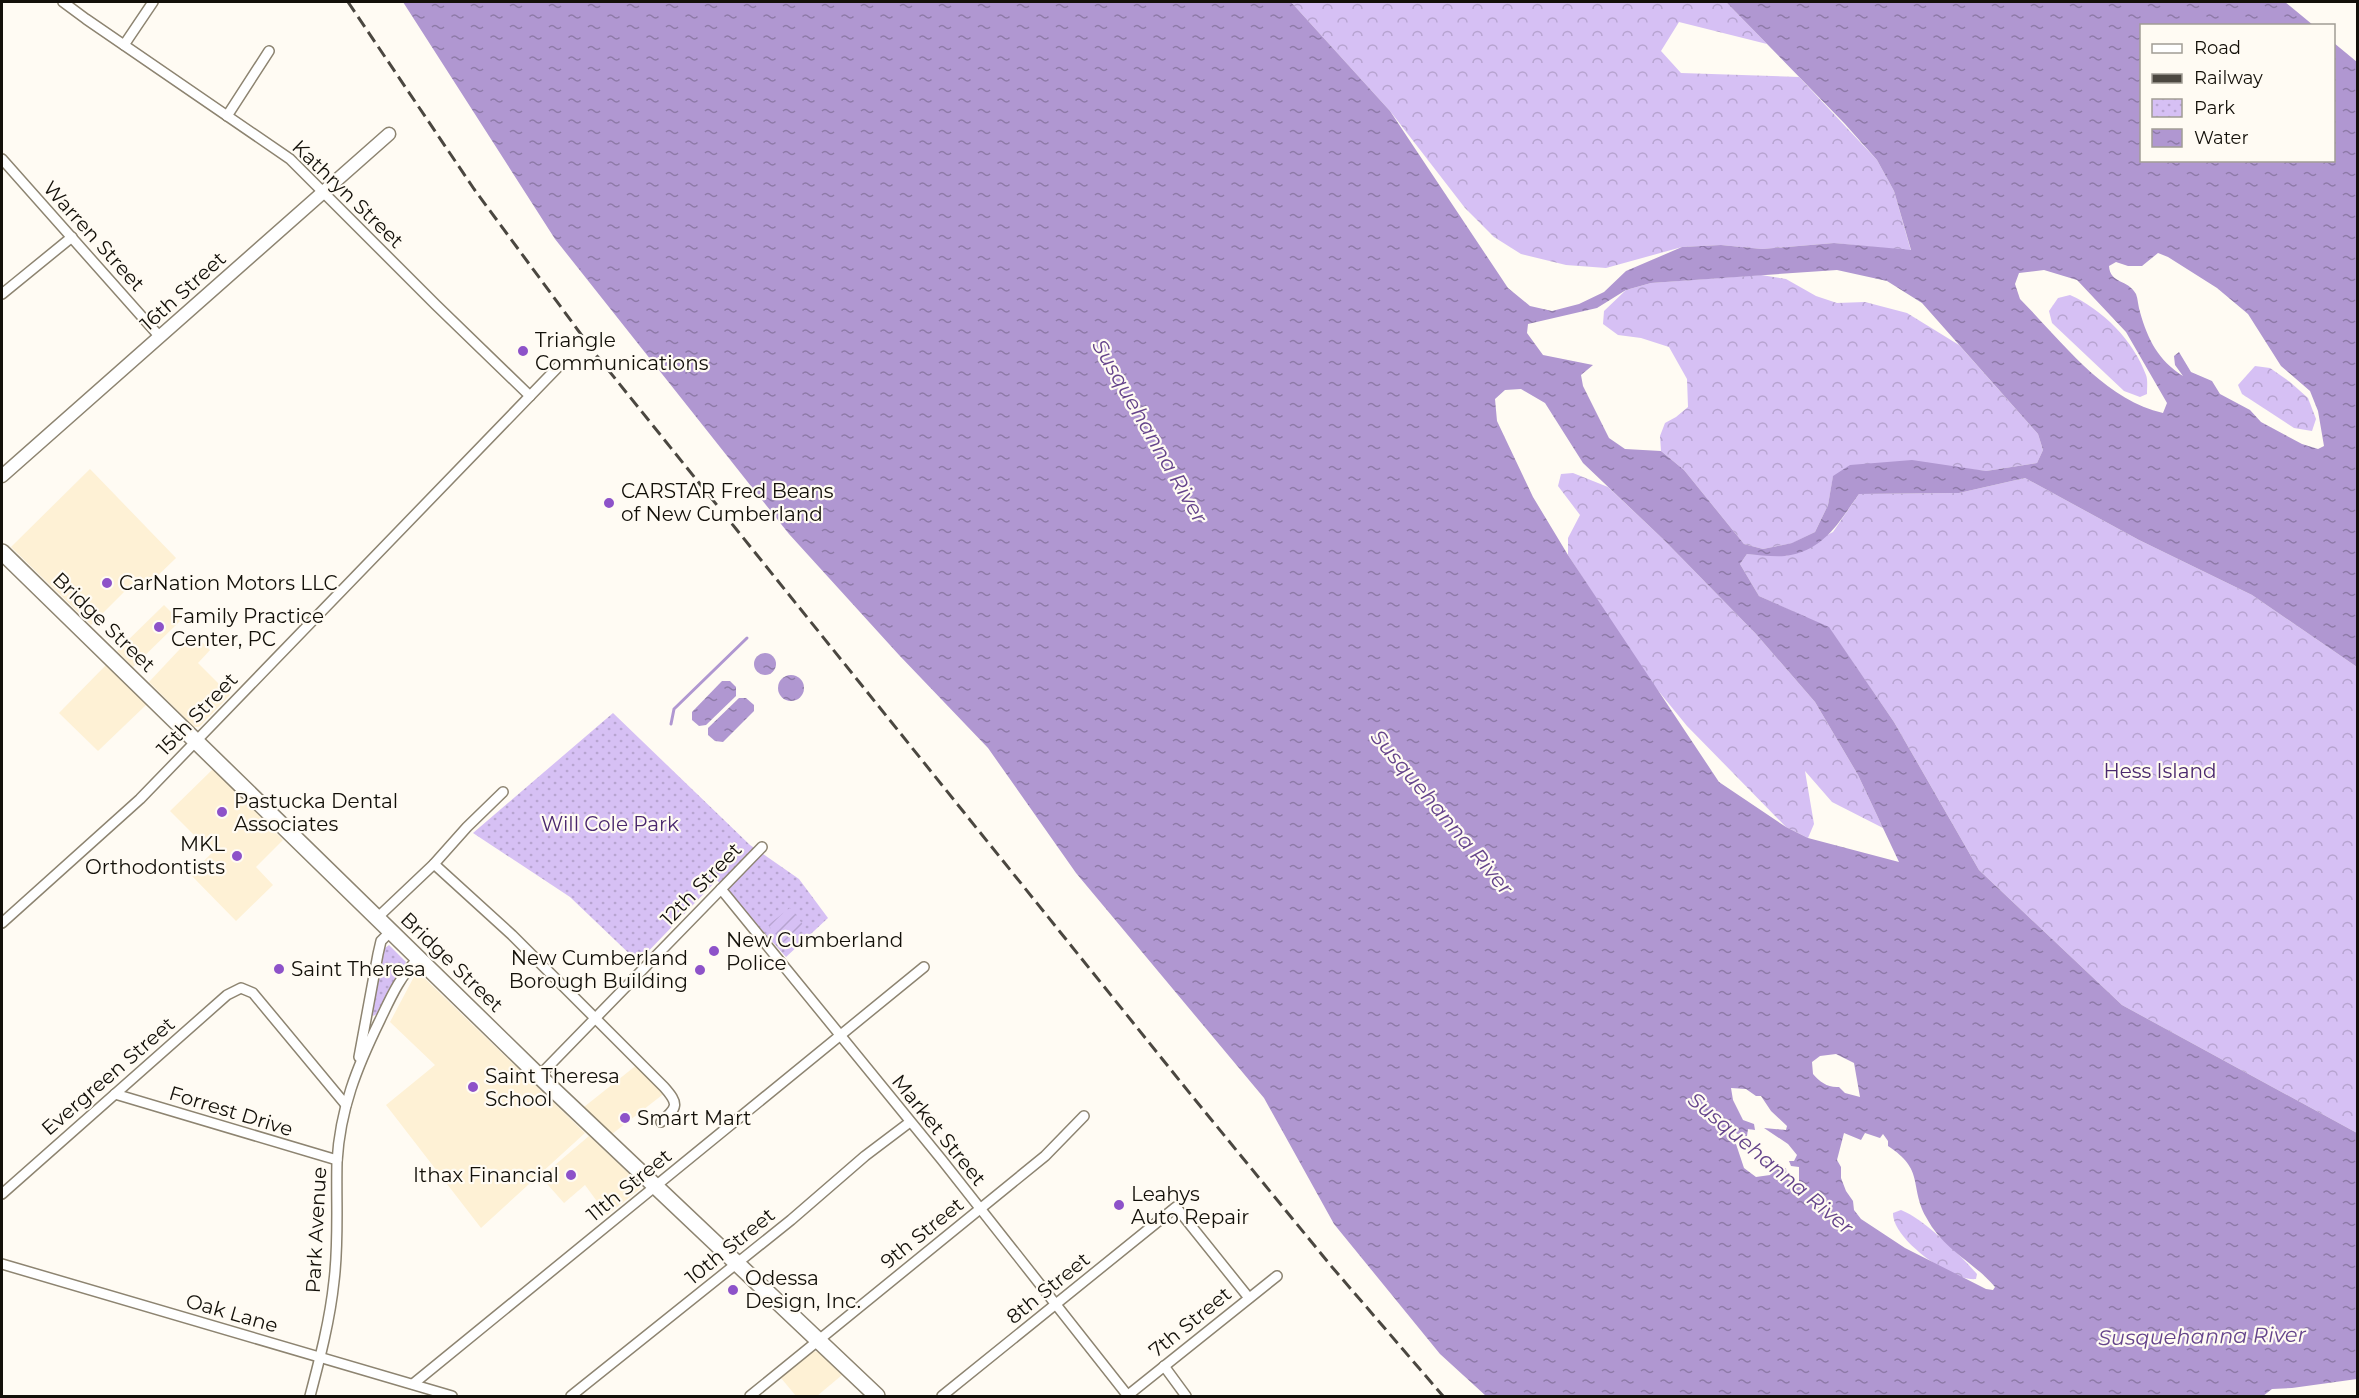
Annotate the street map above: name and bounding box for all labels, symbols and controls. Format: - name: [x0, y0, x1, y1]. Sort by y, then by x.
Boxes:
- legend: [2140, 24, 2335, 162]
- text: Road: [2194, 37, 2241, 59]
- text: Railway: [2194, 67, 2263, 89]
- text: Park: [2194, 97, 2235, 119]
- text: Water: [2194, 127, 2249, 149]
- street label: Kathryn Street: [287, 135, 409, 253]
- street label: Warren Street: [38, 176, 150, 296]
- street label: 16th Street: [135, 246, 231, 336]
- place label: Triangle Communications: [535, 328, 709, 375]
- water label: Susquehanna River: [1087, 335, 1213, 528]
- marker: Triangle Communications: [516, 344, 530, 358]
- place label: CARSTAR Fred Beans of New Cumberland: [621, 479, 834, 526]
- marker: CARSTAR Fred Beans of New Cumberland: [602, 496, 616, 510]
- street label: Bridge Street: [48, 567, 160, 677]
- place label: CarNation Motors LLC: [119, 571, 338, 595]
- marker: CarNation Motors LLC: [100, 576, 114, 590]
- place label: Family Practice Center, PC: [171, 604, 324, 651]
- marker: Family Practice Center, PC: [152, 620, 166, 634]
- street label: 15th Street: [152, 668, 242, 760]
- water label: Susquehanna River: [1366, 724, 1519, 900]
- park label: Hess Island: [2103, 759, 2217, 783]
- place label: Pastucka Dental Associates: [234, 789, 398, 836]
- marker: Pastucka Dental Associates: [215, 805, 229, 819]
- park label: Will Cole Park: [541, 812, 679, 836]
- place label: MKL Orthodontists: [85, 832, 225, 879]
- street label: 12th Street: [656, 838, 746, 930]
- marker: MKL Orthodontists: [230, 849, 244, 863]
- street label: Bridge Street: [396, 907, 508, 1017]
- place label: New Cumberland Police: [726, 928, 903, 975]
- marker: New Cumberland Police: [707, 944, 721, 958]
- place label: New Cumberland Borough Building: [509, 946, 688, 993]
- place label: Saint Theresa: [291, 957, 426, 981]
- marker: Saint Theresa: [272, 962, 286, 976]
- marker: New Cumberland Borough Building: [693, 963, 707, 977]
- street label: Evergreen Street: [37, 1012, 179, 1140]
- place label: Saint Theresa School: [485, 1064, 620, 1111]
- street label: Market Street: [887, 1070, 991, 1190]
- marker: Saint Theresa School: [466, 1080, 480, 1094]
- street label: Forrest Drive: [166, 1081, 296, 1141]
- water label: Susquehanna River: [1683, 1087, 1859, 1240]
- place label: Smart Mart: [637, 1106, 751, 1130]
- marker: Smart Mart: [618, 1111, 632, 1125]
- street label: 11th Street: [582, 1144, 676, 1226]
- place label: Ithax Financial: [413, 1163, 559, 1187]
- street label: Park Avenue: [301, 1166, 331, 1294]
- marker: Ithax Financial: [564, 1168, 578, 1182]
- place label: Leahys Auto Repair: [1131, 1182, 1249, 1229]
- street label: 9th Street: [876, 1192, 968, 1274]
- marker: Leahys Auto Repair: [1112, 1198, 1126, 1212]
- street label: 10th Street: [680, 1203, 780, 1289]
- street label: 8th Street: [1002, 1247, 1094, 1329]
- place label: Odessa Design, Inc.: [745, 1266, 861, 1313]
- street label: 7th Street: [1144, 1282, 1236, 1362]
- marker: Odessa Design, Inc.: [726, 1283, 740, 1297]
- street label: Oak Lane: [183, 1288, 281, 1338]
- water label: Susquehanna River: [2098, 1322, 2307, 1350]

